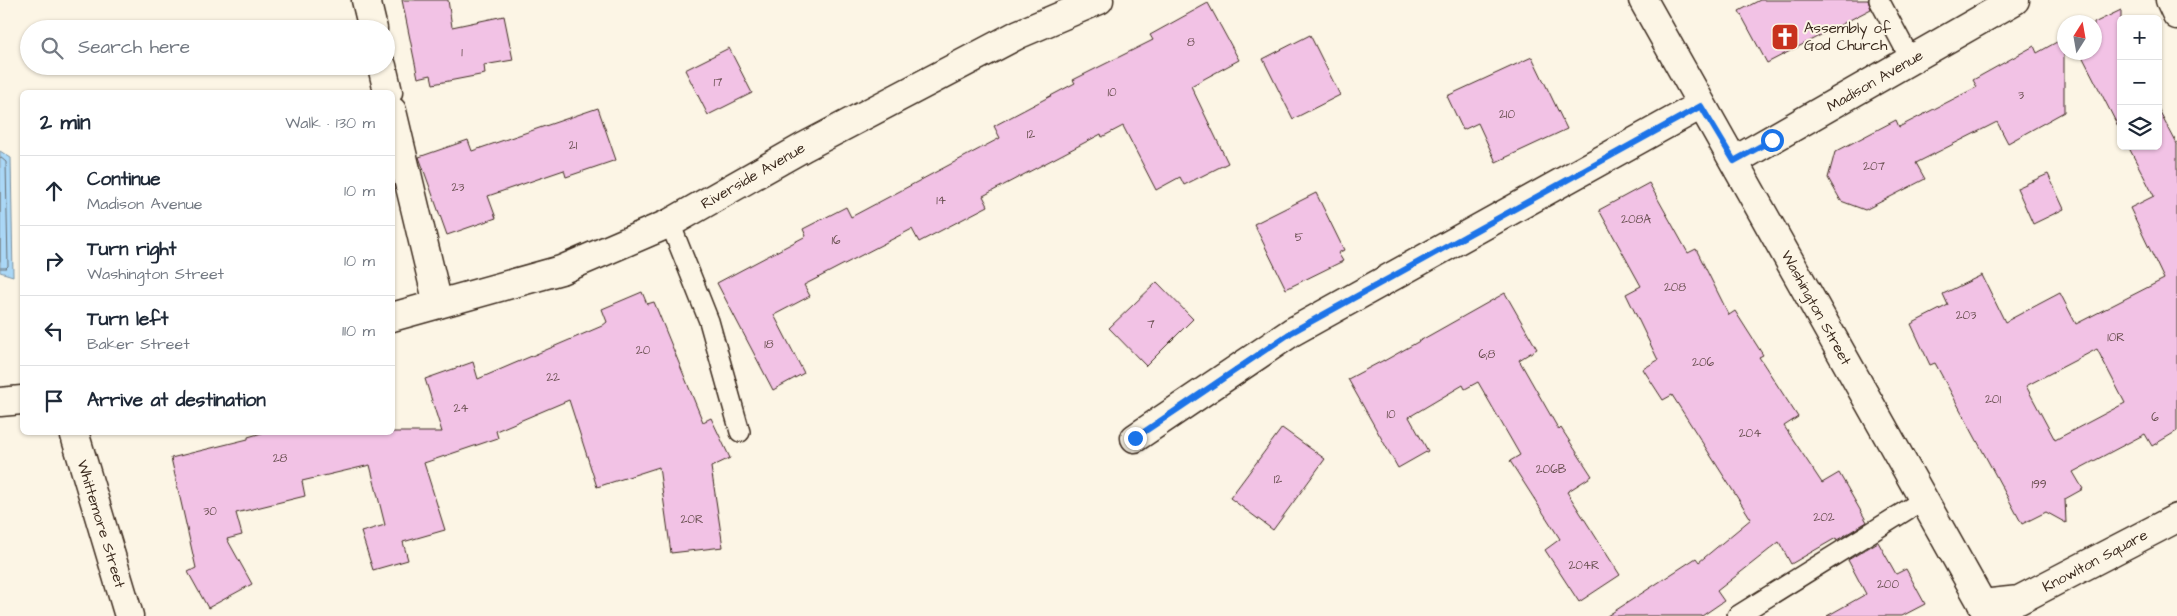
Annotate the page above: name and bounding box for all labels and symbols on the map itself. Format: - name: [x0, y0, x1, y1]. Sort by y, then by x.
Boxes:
- north arrow: [2057, 15, 2102, 60]
- place label: Assembly of God Church: [1804, 18, 1891, 56]
- church icon: Assembly of God Church: [1770, 22, 1800, 52]
- house number: 8: [1187, 34, 1195, 51]
- house number: 1: [461, 44, 463, 61]
- street label: Madison Avenue: [1823, 45, 1927, 117]
- house number: 17: [714, 74, 723, 91]
- house number: 10: [1107, 84, 1117, 101]
- house number: 3: [2018, 87, 2024, 104]
- house number: 210: [1499, 106, 1515, 123]
- house number: 12: [1027, 126, 1035, 143]
- route start: [1761, 129, 1784, 152]
- house number: 21: [569, 137, 578, 154]
- street label: Riverside Avenue: [697, 138, 809, 214]
- house number: 207: [1863, 158, 1886, 175]
- house number: 23: [452, 179, 464, 196]
- house number: 14: [936, 192, 946, 209]
- house number: 208A: [1621, 211, 1651, 228]
- house number: 5: [1295, 229, 1304, 246]
- house number: 16: [831, 232, 841, 249]
- street label: Washington Street: [1775, 247, 1856, 370]
- house number: 208: [1664, 279, 1686, 296]
- house number: 203: [1956, 307, 1976, 324]
- house number: 7: [1147, 316, 1155, 333]
- house number: 10R: [2107, 329, 2125, 346]
- house number: 18: [764, 336, 774, 353]
- house number: 20: [636, 342, 651, 359]
- house number: 6;8: [1479, 346, 1496, 363]
- house number: 206: [1692, 354, 1714, 371]
- house number: 22: [546, 369, 560, 386]
- house number: 201: [1985, 391, 2001, 408]
- house number: 24: [453, 400, 469, 417]
- house number: 10: [1386, 406, 1396, 423]
- house number: 6: [2151, 409, 2159, 426]
- house number: 204: [1739, 425, 1761, 442]
- route end: [1124, 427, 1147, 450]
- house number: 28: [273, 450, 288, 467]
- street label: Whittemore Street: [72, 457, 130, 591]
- house number: 206B: [1536, 461, 1567, 478]
- house number: 12: [1274, 471, 1282, 488]
- house number: 199: [2031, 476, 2047, 493]
- house number: 30: [203, 503, 217, 520]
- house number: 202: [1813, 509, 1835, 526]
- house number: 20R: [681, 511, 704, 528]
- street label: Knowlton Square: [2039, 524, 2151, 598]
- house number: 204R: [1568, 557, 1600, 574]
- house number: 200: [1877, 576, 1899, 593]

